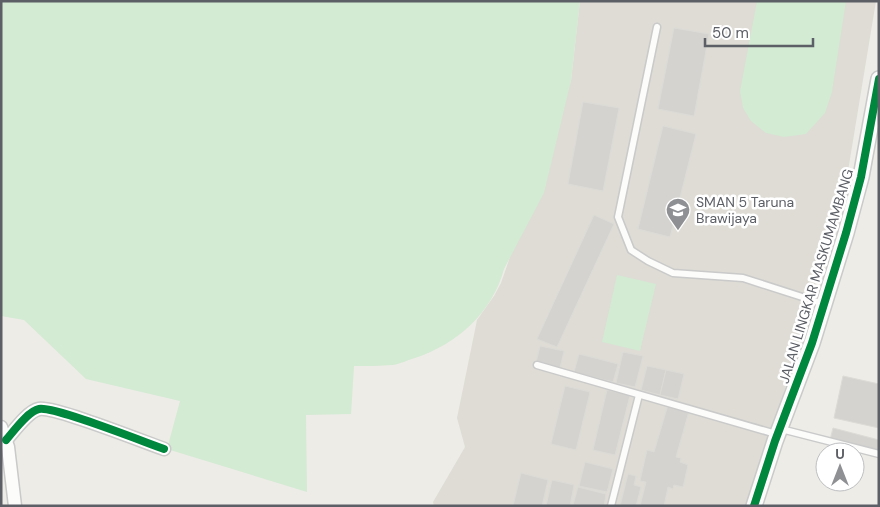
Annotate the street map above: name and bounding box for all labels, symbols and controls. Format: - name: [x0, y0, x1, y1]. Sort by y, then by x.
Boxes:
- scale bar: [705, 15, 812, 47]
- text: 50 m: [712, 23, 749, 43]
- street label: JALAN LINGKAR MASKUMAMBANG: [775, 166, 857, 386]
- place label: SMAN 5 Taruna Brawijaya: [696, 193, 794, 227]
- school or university icon: SMAN 5 Taruna Brawijaya: [665, 197, 691, 231]
- north arrow: [815, 442, 865, 492]
- text: U: [835, 445, 845, 463]

